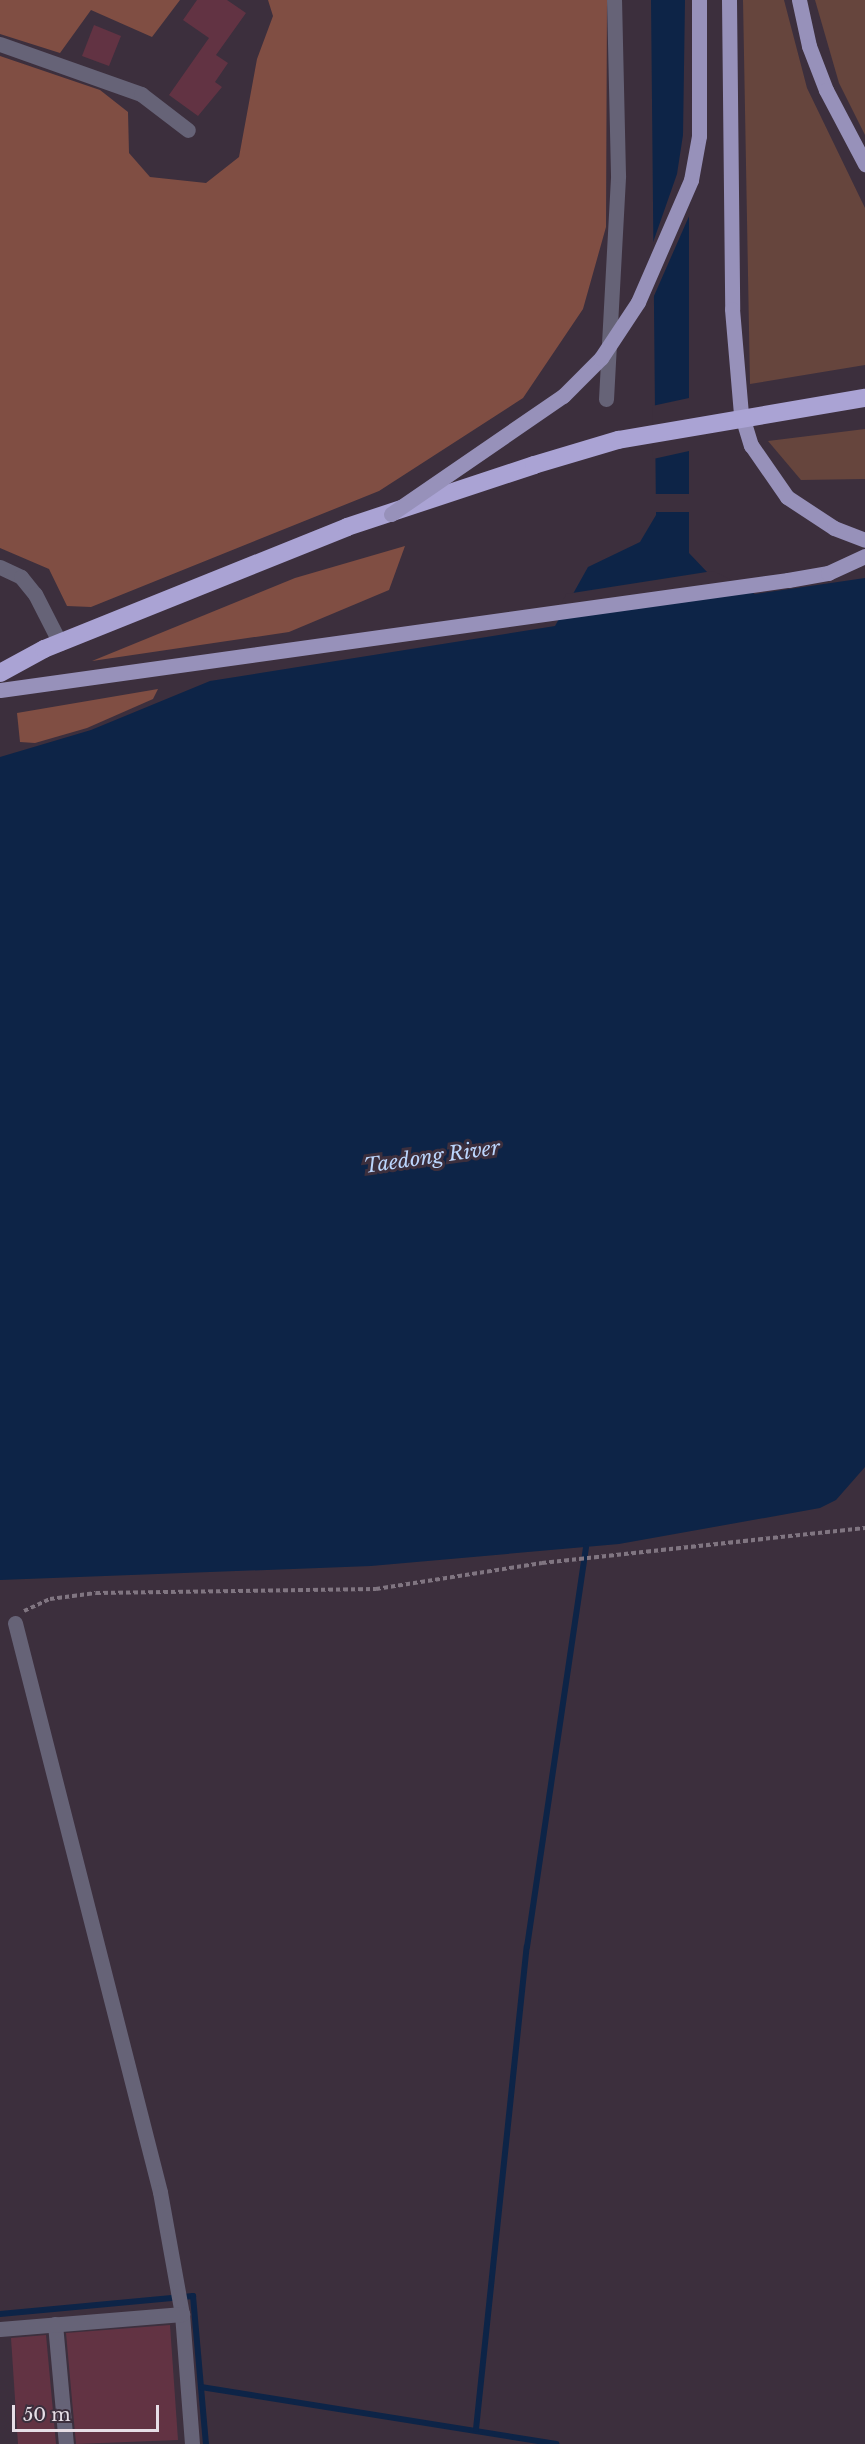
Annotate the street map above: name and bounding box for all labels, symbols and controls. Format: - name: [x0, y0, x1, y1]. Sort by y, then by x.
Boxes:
- water label: Taedong River: [362, 1136, 502, 1178]
- scale bar: [15, 2393, 162, 2431]
- text: 50 m: [23, 2404, 71, 2426]

